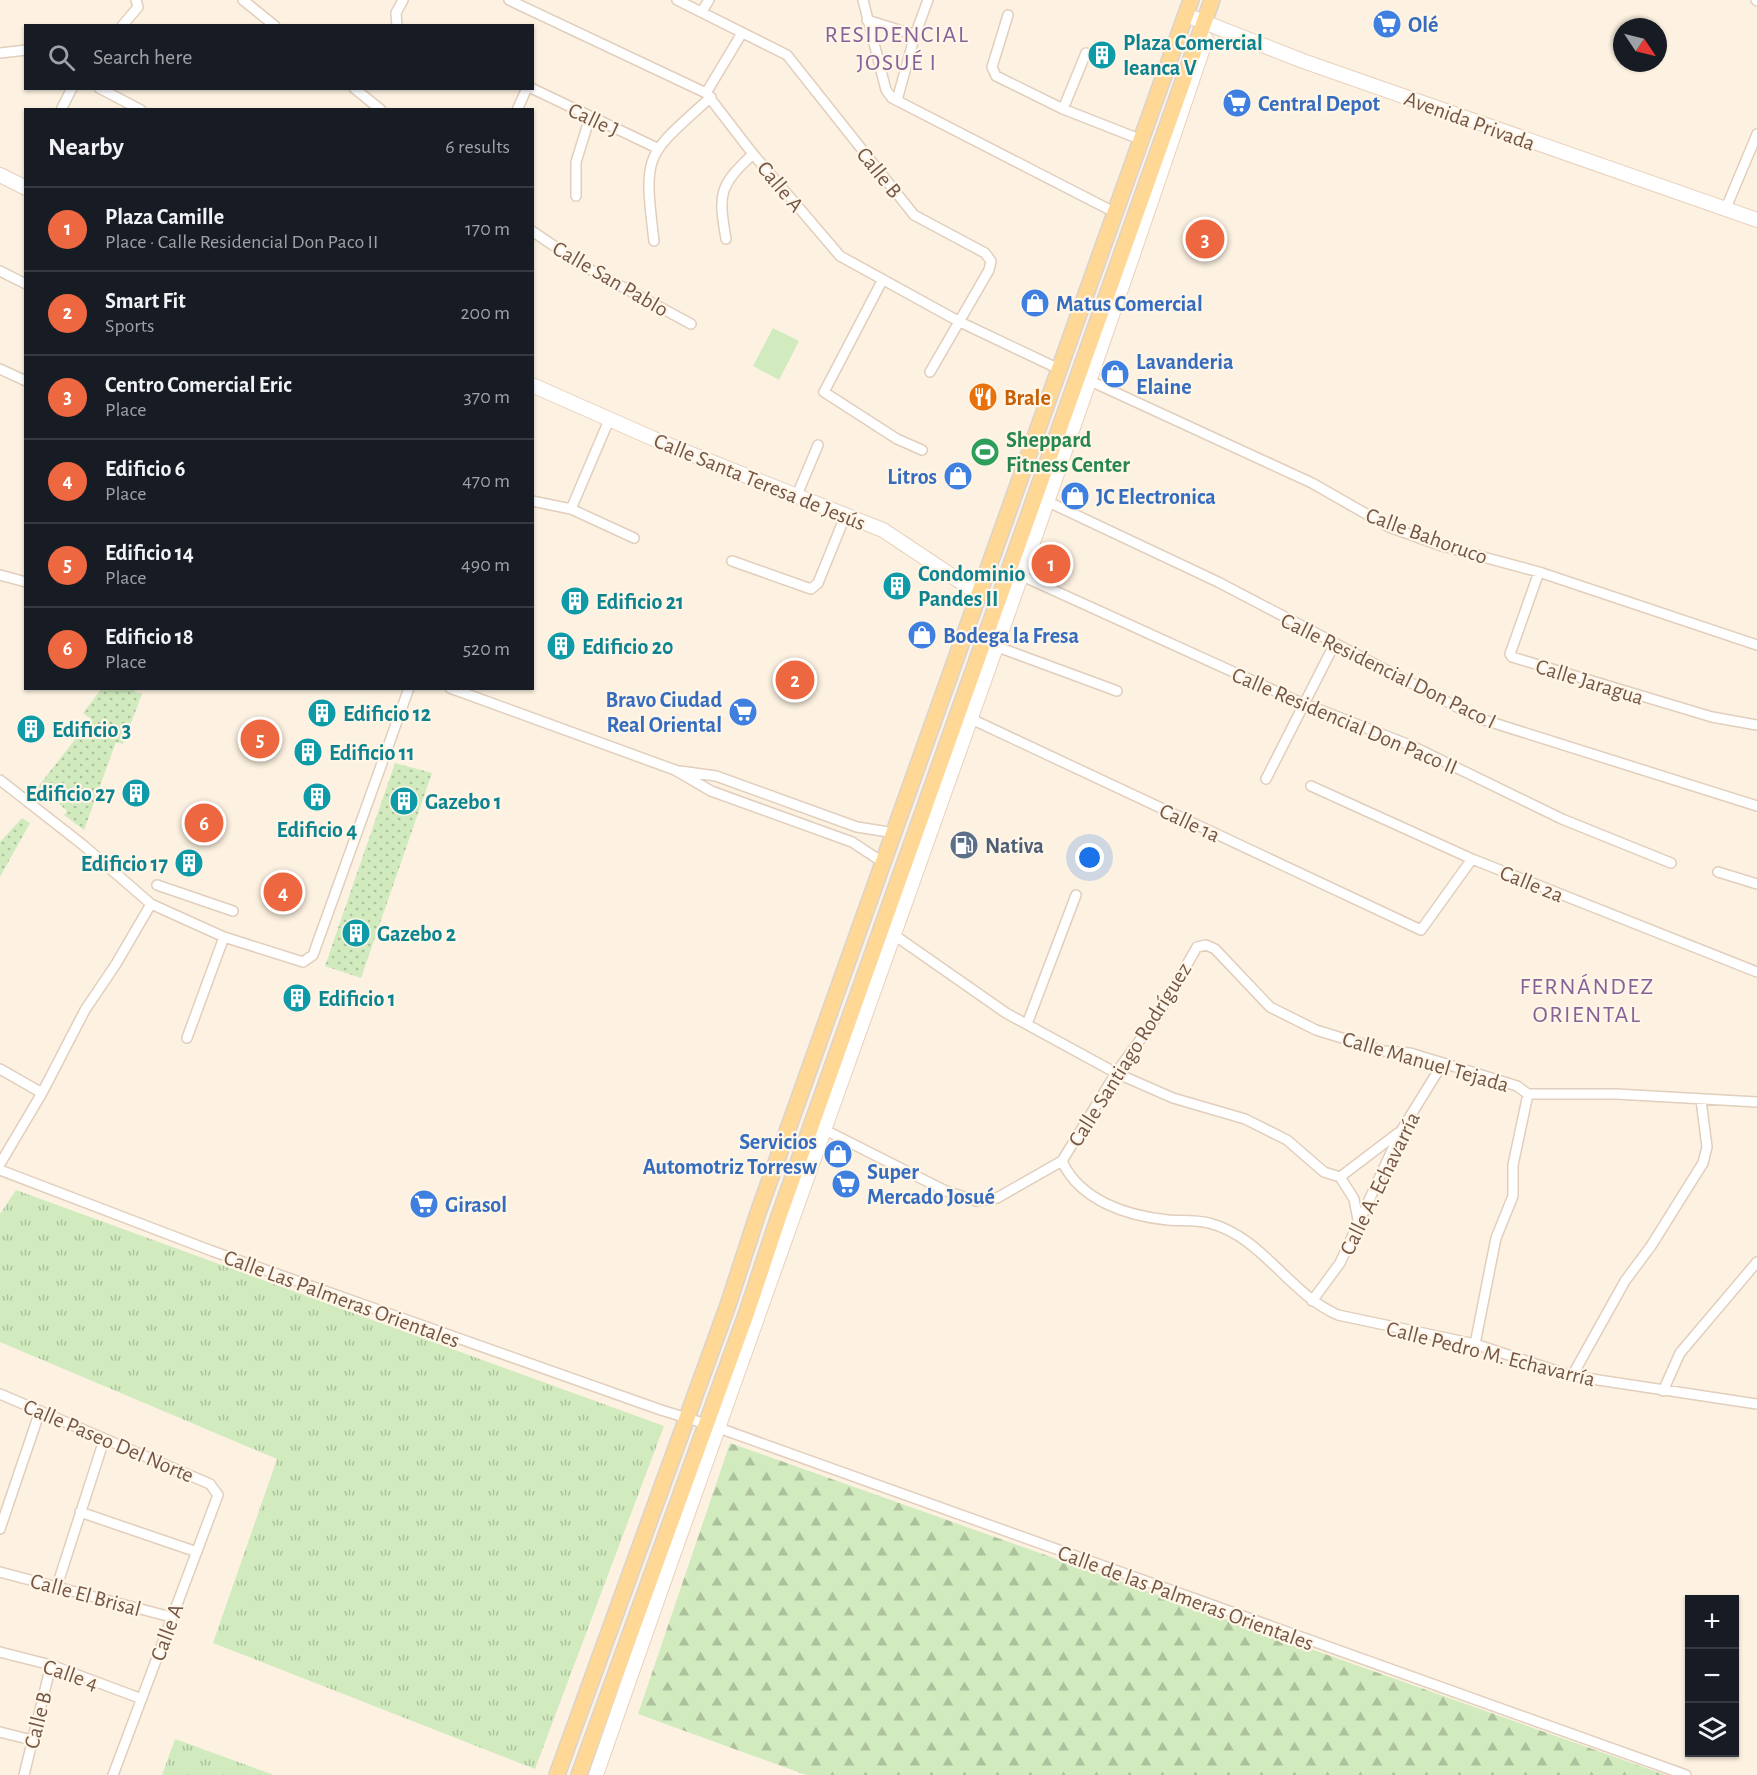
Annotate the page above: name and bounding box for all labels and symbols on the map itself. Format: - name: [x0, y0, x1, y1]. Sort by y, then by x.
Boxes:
- supermarket icon: Olé: [1371, 8, 1403, 40]
- place label: Olé: [1408, 14, 1438, 36]
- north arrow: [1613, 18, 1667, 72]
- district label: RESIDENCIAL JOSUÉ I: [825, 23, 969, 75]
- place label: Plaza Comercial Ieanca V: [1123, 32, 1263, 79]
- building icon: Plaza Comercial Ieanca V: [1086, 39, 1118, 71]
- supermarket icon: Central Depot: [1221, 87, 1253, 119]
- street label: Avenida Privada: [1401, 87, 1538, 155]
- place label: Central Depot: [1258, 93, 1381, 115]
- street label: Calle J: [565, 99, 622, 141]
- street label: Calle B: [852, 143, 906, 202]
- street label: Calle A: [753, 157, 808, 217]
- pin: 3: [1186, 216, 1224, 262]
- street label: Calle San Pablo: [549, 237, 672, 321]
- shop icon: Matus Comercial: [1019, 287, 1051, 319]
- place label: Matus Comercial: [1056, 293, 1203, 315]
- place label: Lavanderia Elaine: [1136, 351, 1234, 398]
- shop icon: Lavanderia Elaine: [1099, 358, 1131, 390]
- restaurant icon: Brale: [967, 381, 999, 413]
- place label: Brale: [1004, 387, 1051, 409]
- street label: Calle Santa Teresa de Jesús: [651, 429, 869, 534]
- place label: Sheppard Fitness Center: [1006, 429, 1130, 476]
- sports icon: Sheppard Fitness Center: [969, 436, 1001, 468]
- shop icon: Litros: [942, 460, 974, 492]
- place label: Litros: [887, 466, 937, 488]
- shop icon: JC Electronica: [1059, 480, 1091, 512]
- place label: JC Electronica: [1096, 486, 1216, 508]
- street label: Calle Bahoruco: [1363, 504, 1490, 568]
- pin: 1: [1032, 542, 1070, 586]
- place label: Condominio Pandes II: [918, 563, 1026, 610]
- building icon: Condominio Pandes II: [881, 570, 913, 602]
- building icon: Edificio 21: [559, 585, 591, 617]
- place label: Edificio 21: [596, 591, 684, 613]
- street label: Calle Residencial Don Paco I: [1277, 609, 1500, 733]
- shop icon: Bodega la Fresa: [906, 619, 938, 651]
- place label: Bodega la Fresa: [943, 625, 1080, 647]
- building icon: Edificio 20: [545, 630, 577, 662]
- place label: Edificio 20: [582, 636, 674, 658]
- street label: Calle Jaragua: [1533, 655, 1646, 709]
- pin: 2: [776, 658, 814, 702]
- street label: Calle Residencial Don Paco II: [1229, 663, 1461, 778]
- place label: Bravo Ciudad Real Oriental: [605, 689, 722, 736]
- supermarket icon: Bravo Ciudad Real Oriental: [727, 696, 759, 728]
- building icon: Edificio 12: [306, 697, 338, 729]
- place label: Edificio 12: [343, 703, 431, 725]
- building icon: Edificio 3: [15, 713, 47, 745]
- pin: 5: [240, 716, 280, 762]
- place label: Edificio 3: [52, 719, 131, 741]
- building icon: Edificio 11: [292, 736, 324, 768]
- place label: Edificio 11: [329, 742, 415, 764]
- building icon: Edificio 27: [120, 777, 152, 809]
- building icon: Edificio 4: [301, 781, 333, 813]
- place label: Edificio 27: [25, 783, 115, 805]
- building icon: Gazebo 1: [388, 785, 420, 817]
- place label: Gazebo 1: [425, 791, 502, 813]
- street label: Calle 1a: [1156, 799, 1223, 846]
- pin: 6: [184, 800, 224, 846]
- place label: Edificio 4: [277, 819, 357, 841]
- fuel station icon: Nativa: [948, 829, 980, 861]
- place label: Nativa: [985, 835, 1044, 857]
- your location: [1075, 843, 1104, 872]
- building icon: Edificio 17: [173, 847, 205, 879]
- place label: Edificio 17: [81, 853, 168, 875]
- street label: Calle 2a: [1497, 861, 1567, 907]
- pin: 4: [264, 870, 302, 914]
- building icon: Gazebo 2: [340, 917, 372, 949]
- place label: Gazebo 2: [377, 923, 456, 945]
- street label: Calle Santiago Rodríguez: [1064, 959, 1195, 1150]
- district label: FERNÁNDEZ ORIENTAL: [1519, 973, 1655, 1027]
- building icon: Edificio 1: [281, 982, 313, 1014]
- place label: Edificio 1: [318, 988, 396, 1010]
- street label: Calle Manuel Tejada: [1340, 1028, 1511, 1096]
- street label: Calle A. Echavarría: [1336, 1108, 1424, 1258]
- place label: Servicios Automotriz Torresw: [643, 1131, 818, 1178]
- shop icon: Servicios Automotriz Torresw: [822, 1138, 854, 1170]
- place label: Super Mercado Josué: [867, 1161, 995, 1208]
- supermarket icon: Super Mercado Josué: [830, 1168, 862, 1200]
- supermarket icon: Girasol: [408, 1188, 440, 1220]
- place label: Girasol: [445, 1194, 507, 1216]
- street label: Calle Las Palmeras Orientales: [221, 1246, 462, 1352]
- street label: Calle Pedro M. Echavarría: [1384, 1317, 1597, 1391]
- street label: Calle Paseo Del Norte: [20, 1395, 197, 1487]
- street label: Calle de las Palmeras Orientales: [1055, 1541, 1317, 1655]
- street label: Calle El Brisal: [28, 1570, 143, 1620]
- street label: Calle A: [147, 1601, 187, 1664]
- street label: Calle 4: [40, 1655, 101, 1695]
- street label: Calle B: [20, 1689, 56, 1751]

